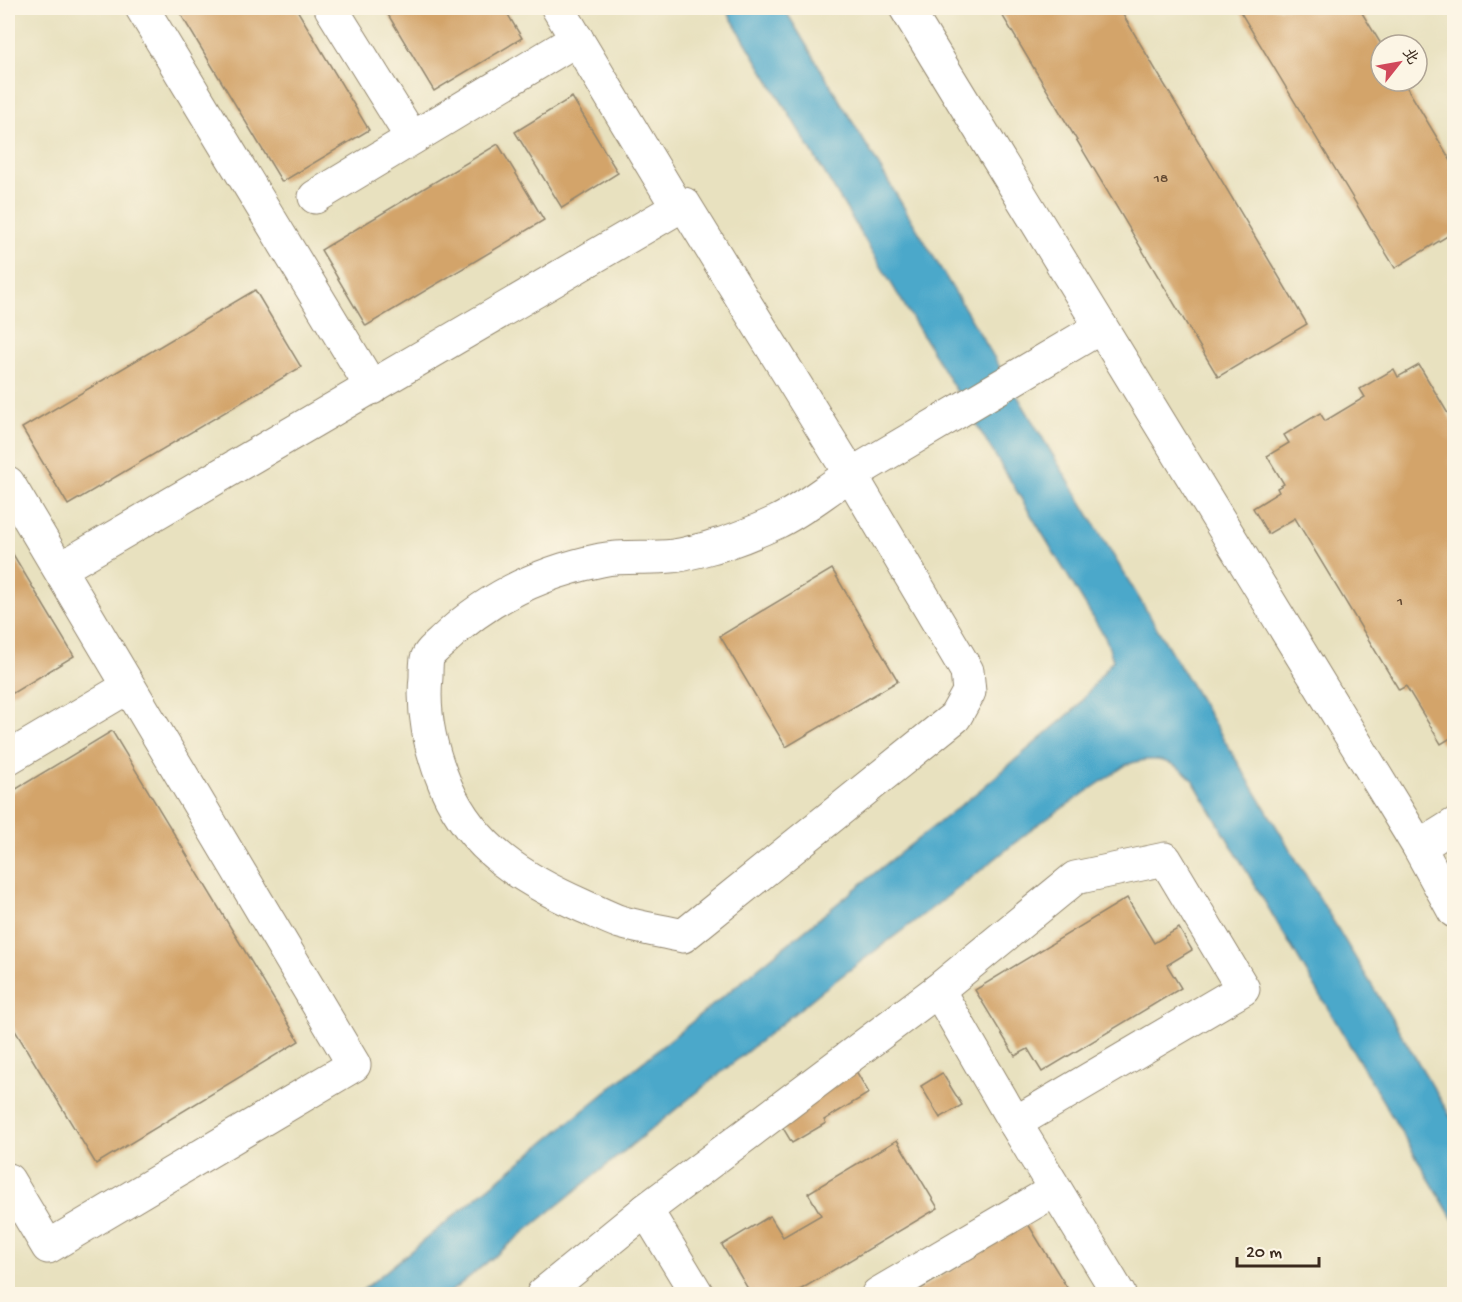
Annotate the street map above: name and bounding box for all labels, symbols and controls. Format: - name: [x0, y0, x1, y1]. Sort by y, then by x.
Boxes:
- north arrow: [1369, 33, 1429, 93]
- text: 北: [1397, 45, 1422, 69]
- house number: 18: [1153, 170, 1168, 188]
- house number: 1: [1396, 593, 1403, 611]
- scale bar: [1237, 1230, 1320, 1268]
- text: 20 m: [1246, 1243, 1282, 1264]

